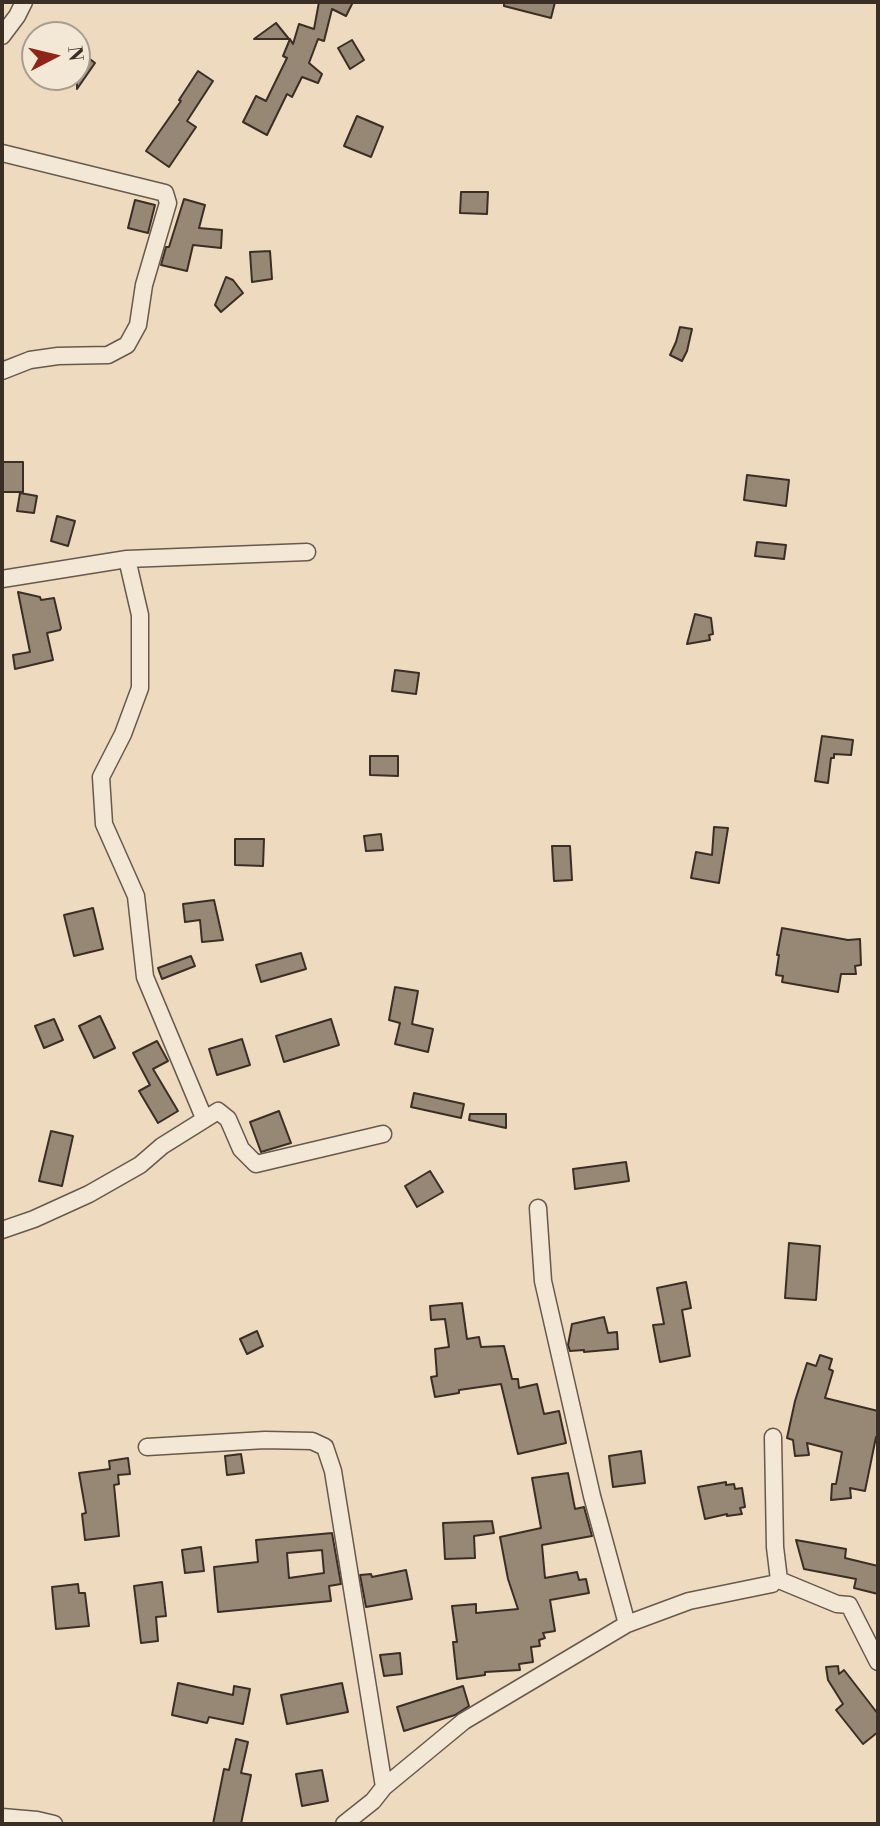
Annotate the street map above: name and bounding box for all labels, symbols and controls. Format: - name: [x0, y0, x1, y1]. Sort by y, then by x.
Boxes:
- north arrow: [21, 21, 91, 91]
- text: N: [62, 45, 88, 63]

